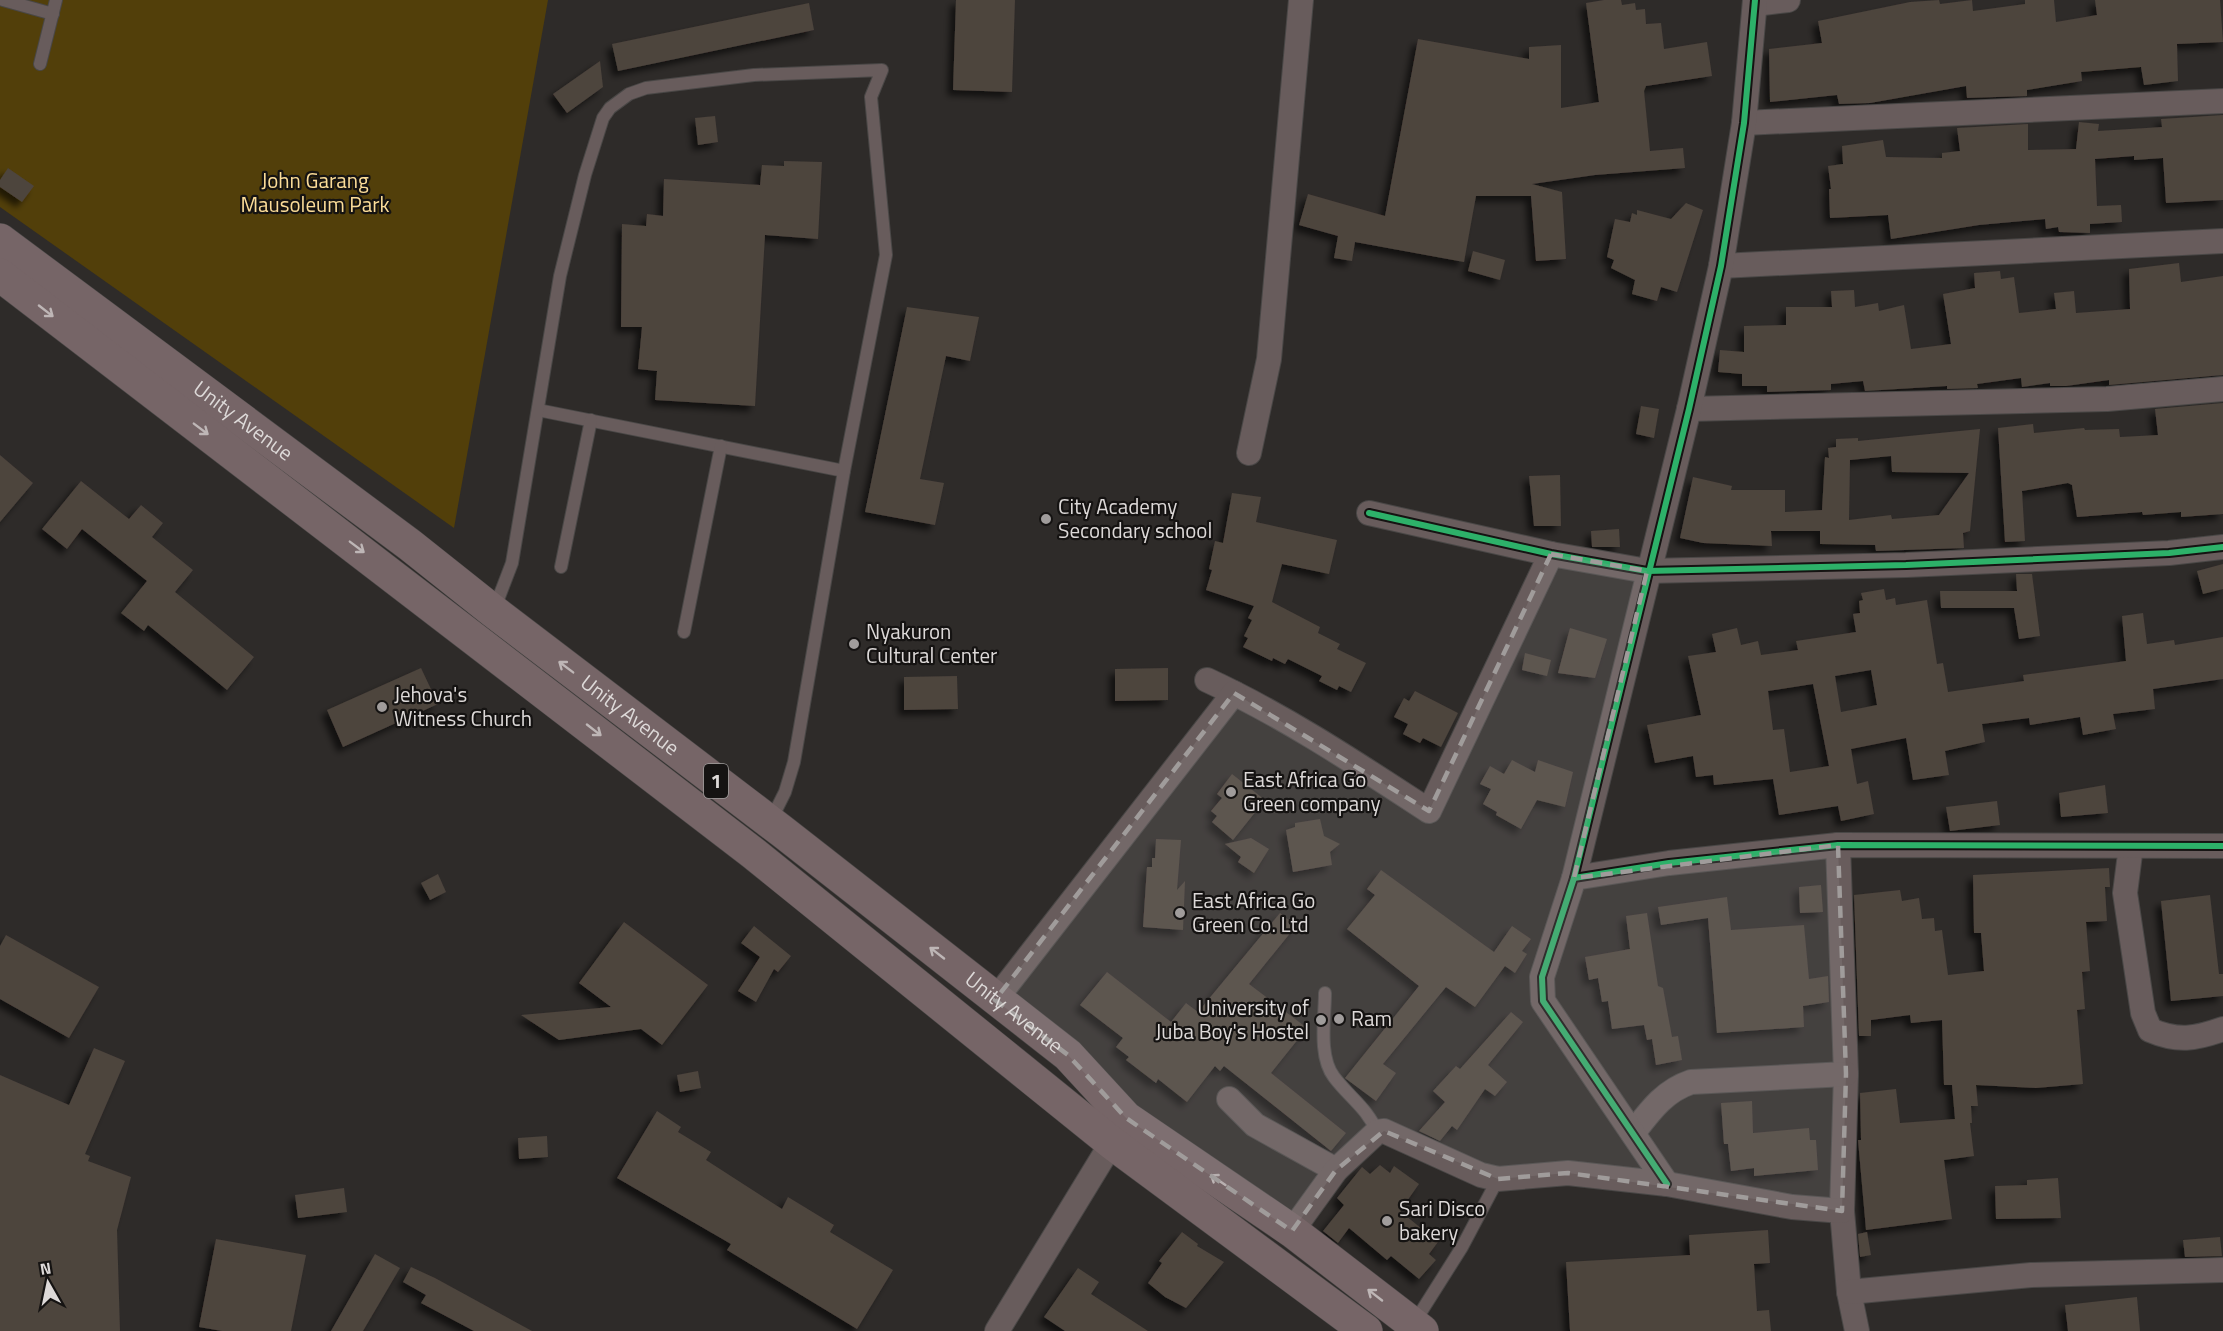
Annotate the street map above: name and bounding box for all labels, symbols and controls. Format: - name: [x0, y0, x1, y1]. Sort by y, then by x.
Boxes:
- park label: John Garang Mausoleum Park: [240, 164, 390, 220]
- one-way arrow: [38, 304, 54, 317]
- street label: Unity Avenue: [187, 372, 300, 468]
- one-way arrow: [193, 423, 209, 436]
- place label: City Academy Secondary school: [1058, 490, 1212, 546]
- marker: City Academy Secondary school: [1039, 512, 1053, 526]
- one-way arrow: [348, 541, 364, 553]
- place label: Nyakuron Cultural Center: [866, 615, 997, 671]
- marker: Nyakuron Cultural Center: [847, 637, 861, 651]
- one-way arrow: [559, 661, 575, 673]
- street label: Unity Avenue: [574, 666, 687, 763]
- place label: Jehova's Witness Church: [394, 678, 532, 734]
- marker: Jehova's Witness Church: [375, 700, 389, 714]
- one-way arrow: [586, 724, 602, 737]
- place label: East Africa Go Green company: [1243, 763, 1381, 819]
- road number: 1: [704, 764, 728, 798]
- marker: East Africa Go Green company: [1224, 785, 1238, 799]
- place label: East Africa Go Green Co. Ltd: [1192, 884, 1315, 940]
- marker: East Africa Go Green Co. Ltd: [1173, 906, 1187, 920]
- one-way arrow: [929, 946, 945, 959]
- street label: Unity Avenue: [959, 963, 1071, 1061]
- place label: University of Juba Boy's Hostel: [1155, 991, 1309, 1047]
- place label: Ram: [1351, 1002, 1392, 1034]
- marker: Ram: [1332, 1012, 1346, 1026]
- marker: University of Juba Boy's Hostel: [1314, 1013, 1328, 1027]
- one-way arrow: [1210, 1174, 1227, 1186]
- place label: Sari Disco bakery: [1399, 1192, 1485, 1248]
- marker: Sari Disco bakery: [1380, 1214, 1394, 1228]
- north arrow: [18, 1253, 78, 1313]
- text: N: [38, 1255, 53, 1281]
- one-way arrow: [1368, 1289, 1384, 1302]

